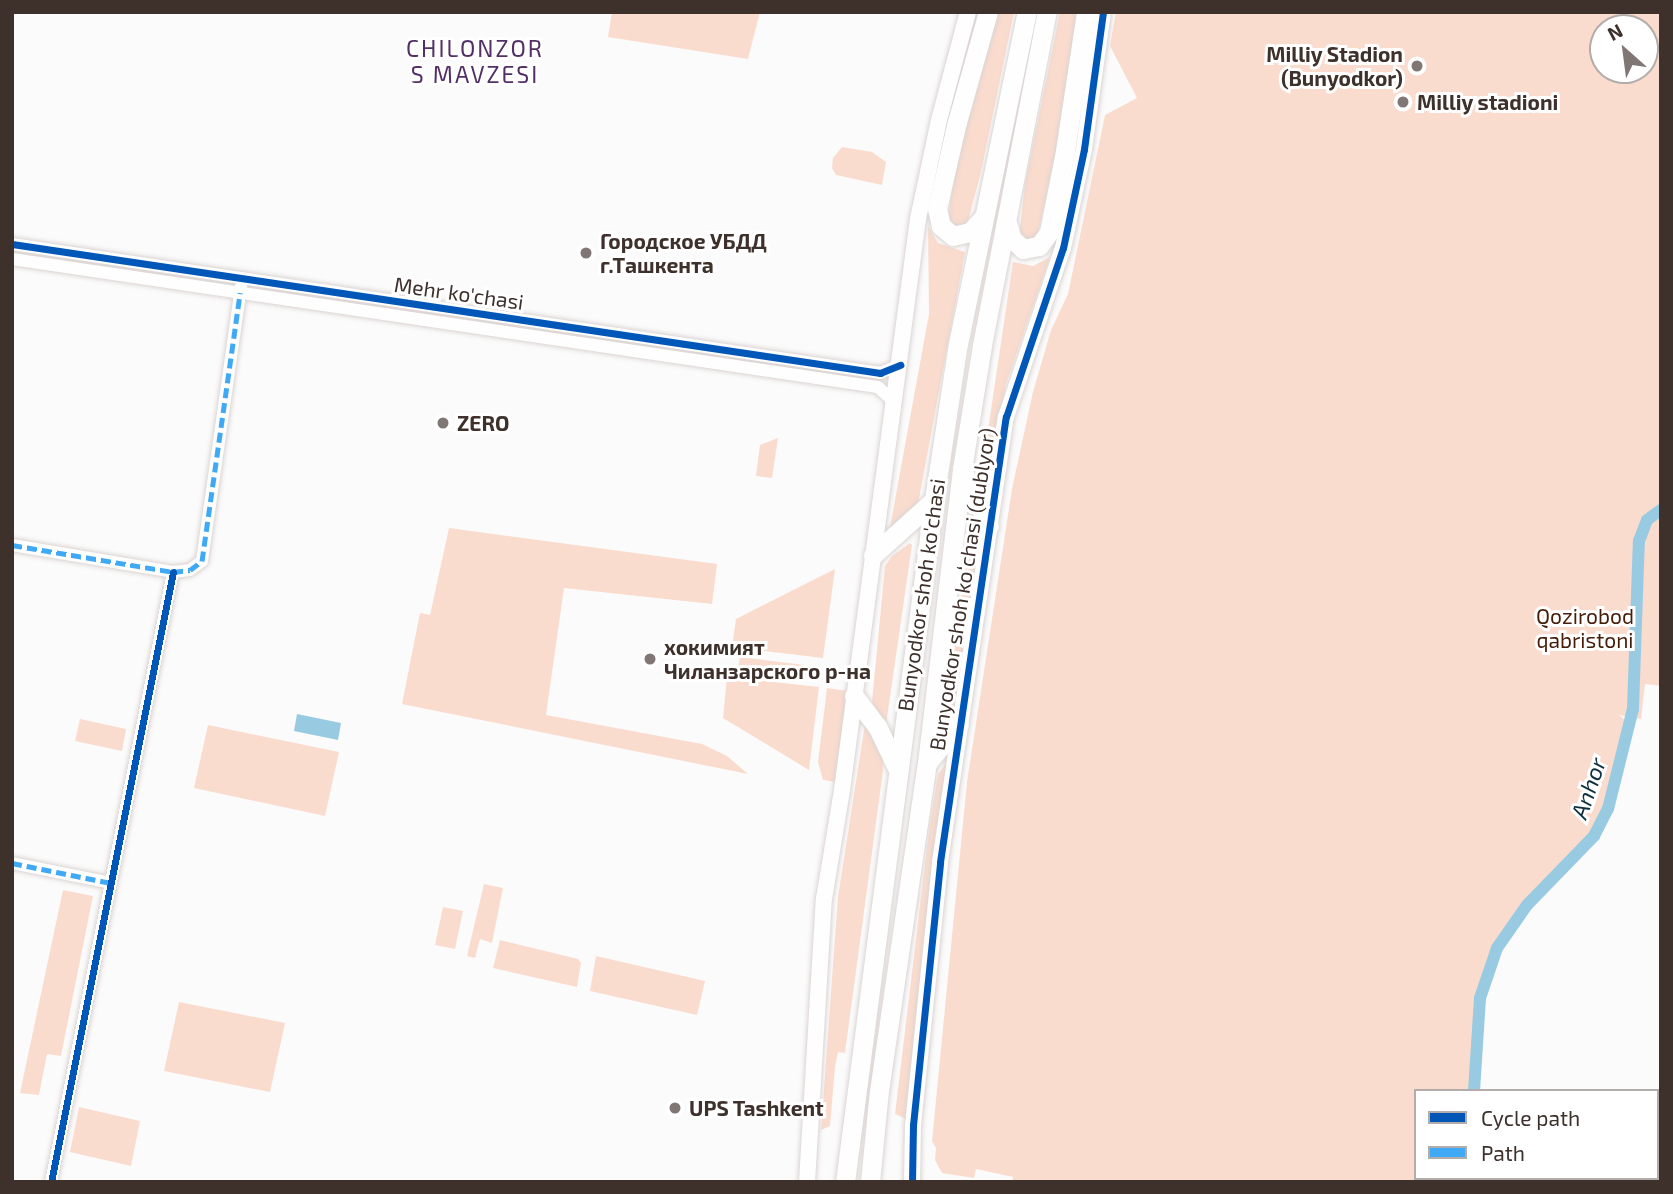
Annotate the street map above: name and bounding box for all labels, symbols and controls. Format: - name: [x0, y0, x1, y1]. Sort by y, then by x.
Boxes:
- north arrow: [1589, 14, 1659, 84]
- text: N: [1603, 18, 1626, 45]
- district label: CHILONZOR S MAVZESI: [407, 34, 543, 88]
- place label: Milliy Stadion (Bunyodkor): [1266, 41, 1403, 91]
- marker: Milliy Stadion (Bunyodkor): [1409, 58, 1425, 74]
- place label: Milliy stadioni: [1417, 89, 1559, 115]
- marker: Milliy stadioni: [1395, 94, 1411, 110]
- place label: Городское УБДД г.Ташкента: [600, 228, 767, 278]
- marker: Городское УБДД г.Ташкента: [578, 245, 594, 261]
- street label: Mehr ko'chasi: [392, 271, 526, 315]
- place label: ZERO: [457, 410, 509, 436]
- marker: ZERO: [435, 415, 451, 431]
- street label: Bunyodkor shoh koʻchasi (dublyor): [924, 426, 1000, 752]
- street label: Bunyodkor shoh ko'chasi: [892, 477, 950, 713]
- park label: Qozirobod qabristoni: [1536, 603, 1634, 653]
- place label: хокимият Чиланзарского р-на: [664, 634, 871, 684]
- marker: хокимият Чиланзарского р-на: [642, 651, 658, 667]
- water label: Anhor: [1565, 754, 1611, 822]
- legend: [1414, 1089, 1659, 1180]
- place label: UPS Tashkent: [689, 1095, 824, 1121]
- marker: UPS Tashkent: [667, 1100, 683, 1116]
- text: Cycle path: [1481, 1105, 1580, 1130]
- text: Path: [1481, 1140, 1525, 1165]

